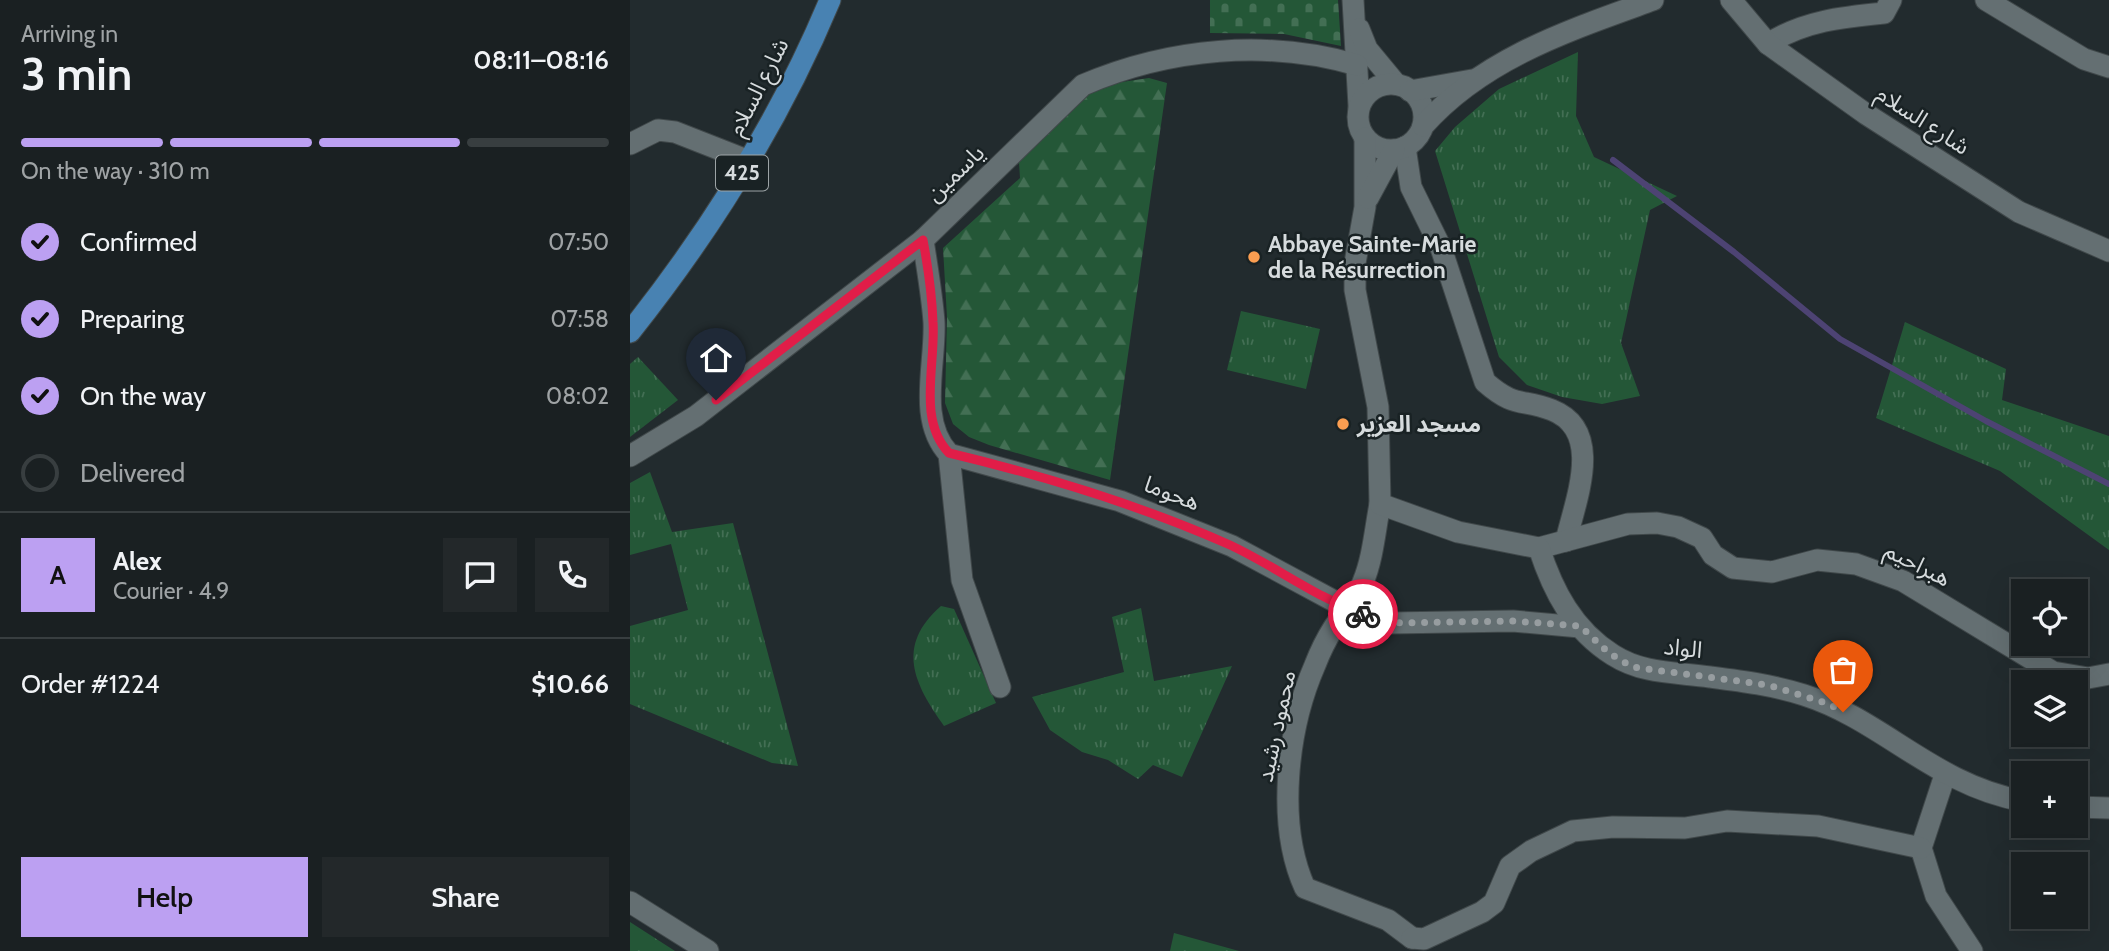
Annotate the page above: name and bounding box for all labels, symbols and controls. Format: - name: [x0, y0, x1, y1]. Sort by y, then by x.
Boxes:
- text: Arriving in: [21, 20, 118, 48]
- street label: شارع السلام: [721, 33, 798, 142]
- text: 08:11–08:16: [473, 44, 609, 76]
- text: 3 min: [21, 46, 132, 102]
- street label: شارع السلام: [1869, 79, 1975, 164]
- street label: ياسمين: [920, 139, 990, 207]
- road number: 425: [716, 156, 768, 190]
- text: On the way · 310 m: [21, 157, 210, 185]
- icon: check: [21, 223, 59, 261]
- text: Confirmed: [80, 226, 197, 258]
- text: 07:50: [548, 228, 609, 256]
- place label: Abbaye Sainte-Marie de la Résurrection: [1268, 230, 1477, 284]
- marker: Abbaye Sainte-Marie de la Résurrection: [1246, 249, 1262, 265]
- icon: check: [21, 300, 59, 338]
- text: Preparing: [80, 303, 184, 335]
- text: 07:58: [550, 305, 609, 333]
- pin: [686, 328, 746, 400]
- icon: home: [697, 339, 735, 377]
- icon: check: [21, 377, 59, 415]
- text: On the way: [80, 380, 206, 412]
- text: 08:02: [546, 382, 609, 410]
- place label: مسجد العزير: [1356, 410, 1481, 438]
- marker: مسجد العزير: [1335, 416, 1351, 432]
- text: Delivered: [80, 457, 185, 489]
- street label: هحوما: [1140, 470, 1204, 516]
- street label: هبراحيم: [1879, 536, 1956, 595]
- button: chat: [443, 538, 517, 612]
- button: phone: [535, 538, 609, 612]
- text: Alex: [113, 545, 162, 577]
- text: A: [50, 559, 66, 591]
- text: Courier · 4.9: [113, 577, 229, 605]
- courier: [1328, 579, 1398, 649]
- map controls: [2011, 579, 2088, 929]
- button: locate: [2011, 579, 2088, 656]
- icon: bike: [1344, 595, 1382, 633]
- street label: الواد: [1662, 632, 1704, 664]
- pin: [1813, 640, 1873, 712]
- icon: bag: [1824, 651, 1862, 689]
- text: Order #1224: [21, 668, 160, 700]
- text: $10.66: [531, 668, 609, 700]
- street label: محمود رشيد: [1250, 668, 1302, 784]
- button: layers: [2011, 670, 2088, 747]
- button: +: [2011, 761, 2088, 838]
- button: −: [2011, 852, 2088, 929]
- button: Help: [21, 857, 308, 937]
- button: Share: [322, 857, 609, 937]

